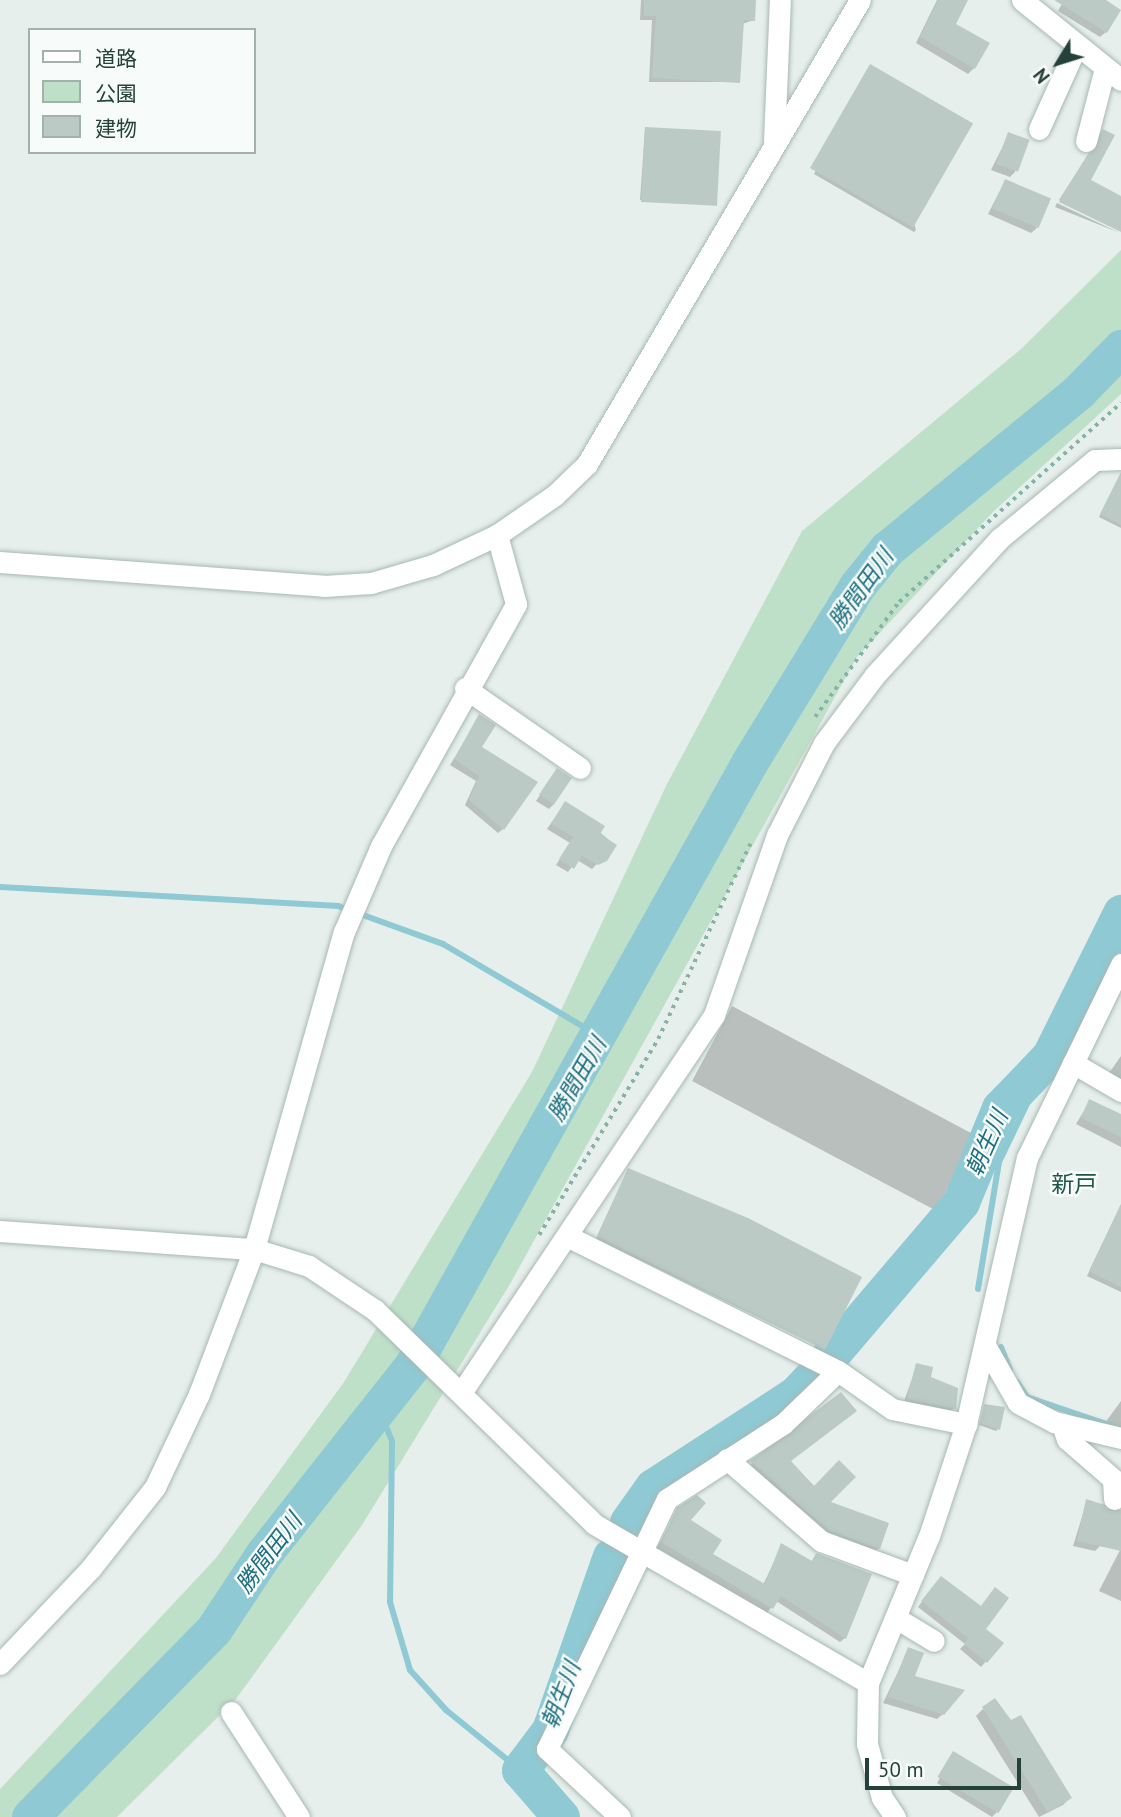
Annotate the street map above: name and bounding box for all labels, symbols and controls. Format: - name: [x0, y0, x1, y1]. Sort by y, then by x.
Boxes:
- legend: [28, 28, 256, 154]
- north arrow: [1023, 28, 1093, 98]
- text: 道路: [95, 45, 137, 72]
- text: N: [1028, 64, 1055, 88]
- text: 公園: [95, 80, 137, 107]
- text: 建物: [95, 115, 137, 142]
- water label: 勝間田川: [823, 544, 899, 634]
- water label: 勝間田川: [542, 1032, 612, 1126]
- water label: 朝生川: [960, 1106, 1014, 1180]
- district label: 新戸: [1051, 1170, 1097, 1198]
- water label: 勝間田川: [230, 1508, 308, 1598]
- water label: 朝生川: [536, 1658, 586, 1732]
- scale bar: [869, 1744, 1025, 1788]
- text: 50 m: [878, 1756, 924, 1783]

